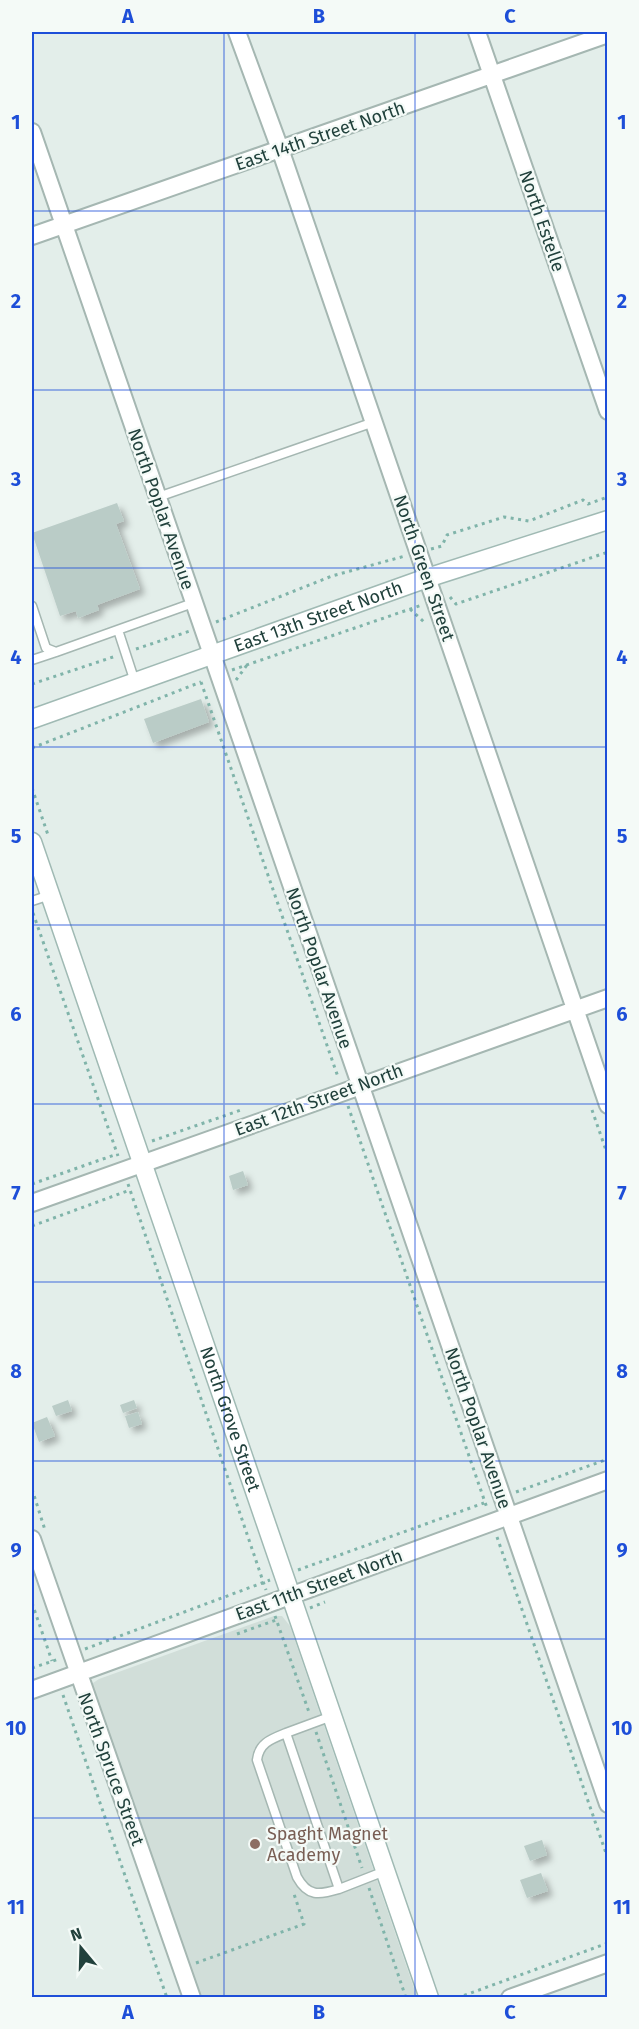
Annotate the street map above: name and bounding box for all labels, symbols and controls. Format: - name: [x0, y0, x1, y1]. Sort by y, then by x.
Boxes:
- text: A: [121, 4, 135, 28]
- text: B: [313, 4, 325, 28]
- text: C: [504, 4, 516, 28]
- street label: East 14th Street North: [232, 97, 408, 175]
- text: 1: [11, 110, 21, 134]
- text: 1: [617, 110, 627, 134]
- street label: North Estelle: [514, 167, 570, 275]
- text: 2: [11, 289, 21, 313]
- text: 2: [617, 289, 627, 313]
- street label: North Poplar Avenue: [123, 425, 199, 593]
- text: 3: [10, 467, 21, 491]
- text: 3: [616, 467, 627, 491]
- street label: North Green Street: [389, 492, 459, 644]
- street label: East 13th Street North: [231, 577, 406, 657]
- text: 4: [10, 645, 22, 669]
- text: 4: [616, 645, 628, 669]
- text: 5: [11, 824, 22, 848]
- text: 5: [617, 824, 628, 848]
- street label: North Poplar Avenue: [281, 884, 357, 1052]
- text: 6: [10, 1002, 22, 1026]
- text: 6: [616, 1002, 628, 1026]
- street label: East 12th Street North: [232, 1059, 406, 1141]
- text: 7: [11, 1181, 21, 1205]
- text: 7: [617, 1181, 627, 1205]
- street label: North Grove Street: [195, 1343, 265, 1495]
- street label: North Poplar Avenue: [440, 1344, 516, 1512]
- text: 8: [10, 1359, 22, 1383]
- text: 8: [616, 1359, 628, 1383]
- text: 9: [10, 1538, 22, 1562]
- text: 9: [616, 1538, 628, 1562]
- street label: East 11th Street North: [232, 1545, 406, 1625]
- street label: North Spruce Street: [73, 1690, 149, 1849]
- text: 10: [6, 1716, 26, 1740]
- text: 10: [612, 1716, 632, 1740]
- place label: Spaght Magnet Academy: [267, 1823, 388, 1866]
- marker: Spaght Magnet Academy: [248, 1837, 262, 1851]
- text: 11: [7, 1895, 25, 1919]
- text: 11: [613, 1895, 631, 1919]
- north arrow: [51, 1918, 111, 1978]
- text: N: [68, 1924, 84, 1945]
- text: A: [121, 2000, 135, 2024]
- text: B: [313, 2000, 325, 2024]
- text: C: [504, 2000, 516, 2024]

